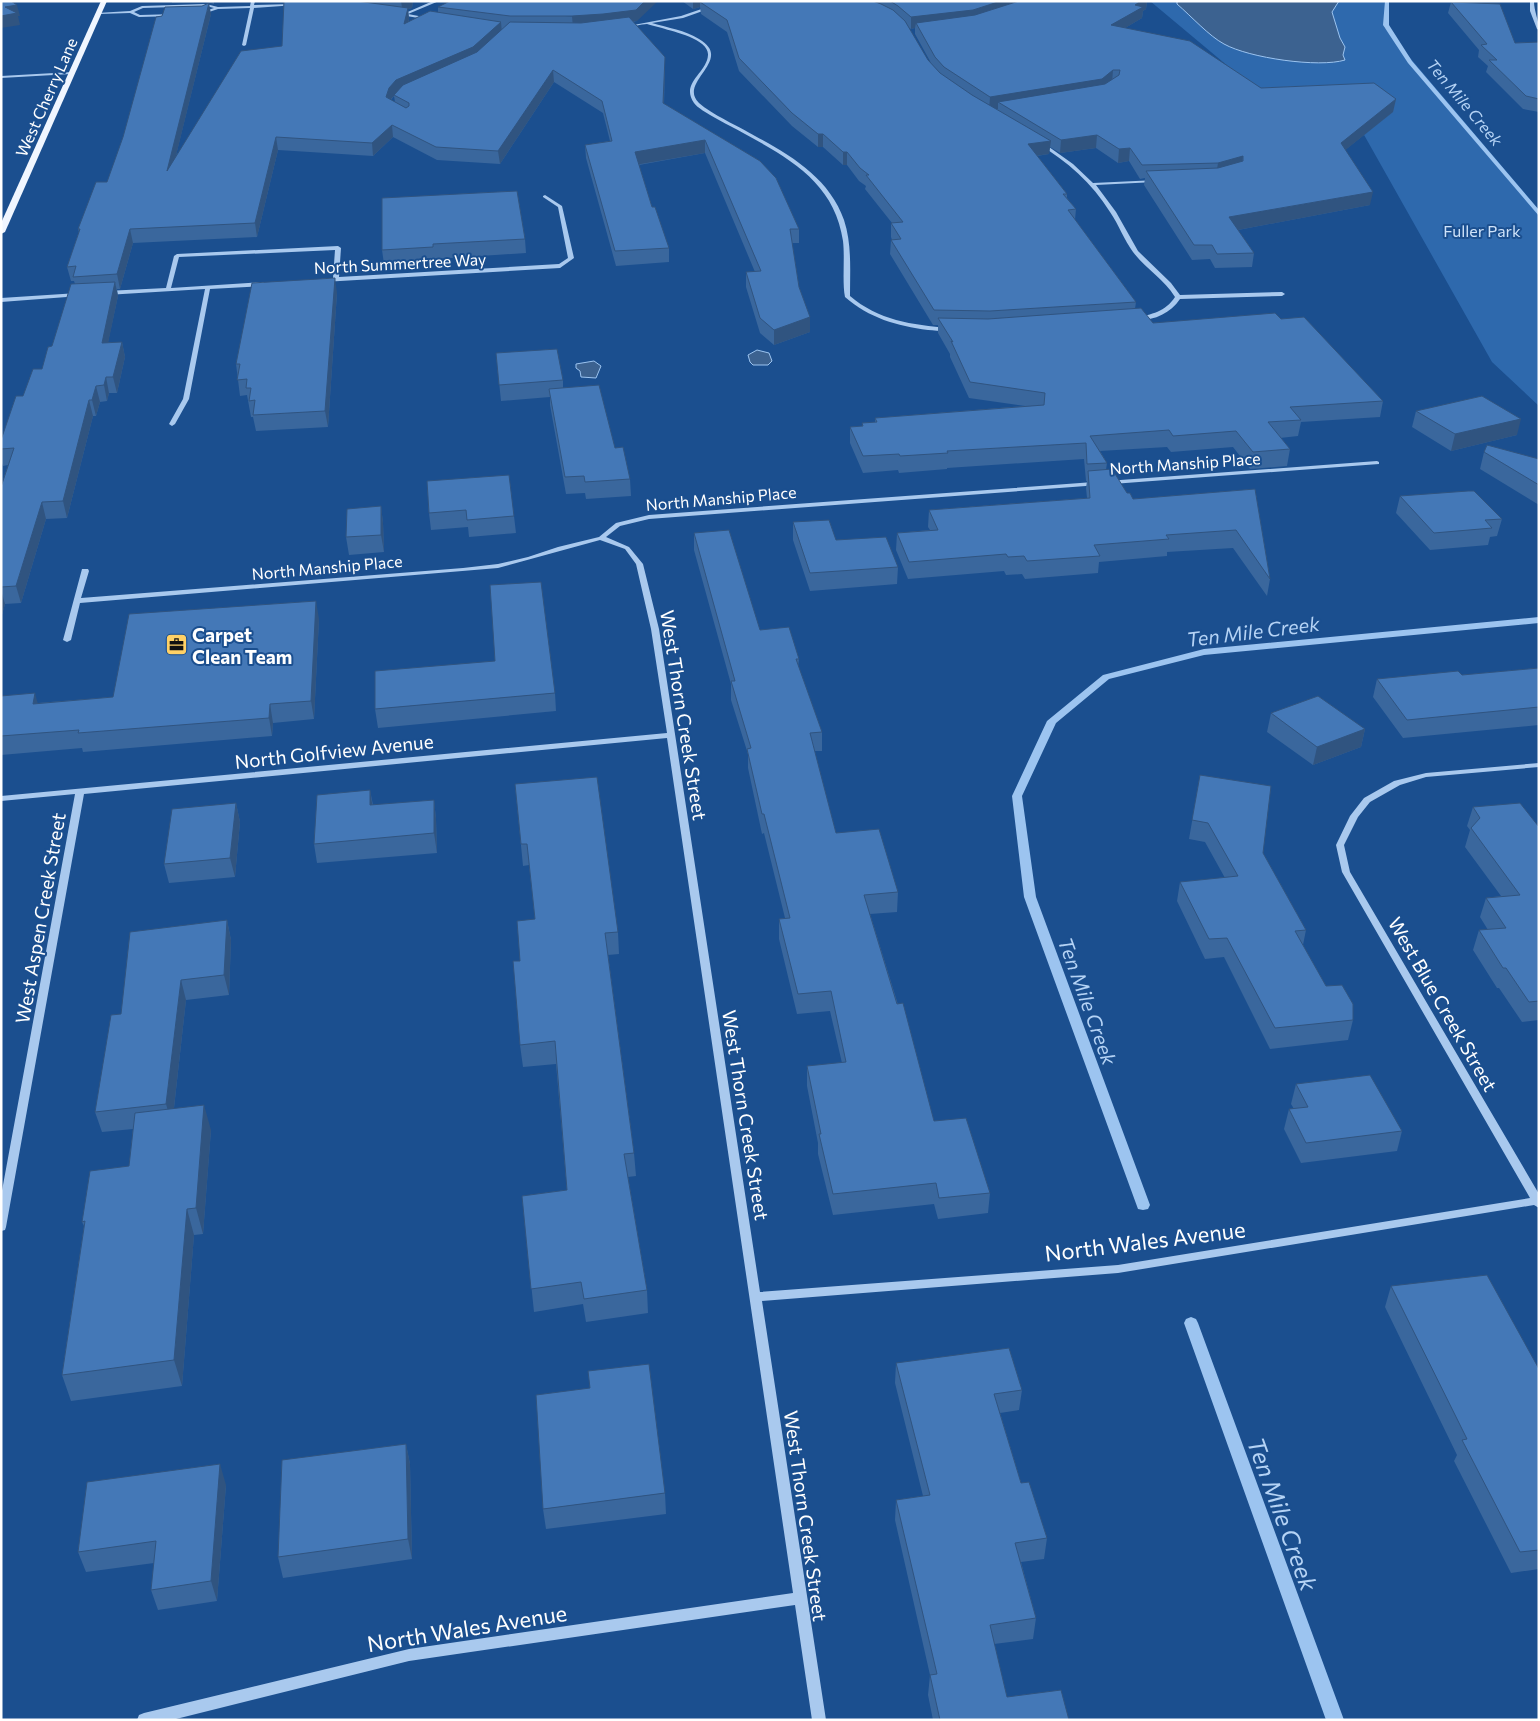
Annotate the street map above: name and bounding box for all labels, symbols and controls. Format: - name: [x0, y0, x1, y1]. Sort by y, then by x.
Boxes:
- street label: West Cherry Lane: [11, 35, 81, 159]
- water label: Ten Mile Creek: [1423, 55, 1507, 149]
- park label: Fuller Park: [1443, 221, 1521, 240]
- street label: North Summertree Way: [313, 249, 487, 277]
- street label: North Manship Place: [1109, 448, 1261, 478]
- street label: North Manship Place: [645, 482, 797, 514]
- street label: North Manship Place: [251, 551, 403, 583]
- street label: West Thorn Creek Street: [656, 608, 712, 822]
- water label: Ten Mile Creek: [1185, 611, 1322, 651]
- place label: Carpet Clean Team: [192, 623, 292, 668]
- office icon: Carpet Clean Team: [164, 633, 188, 657]
- street label: North Golfview Avenue: [233, 729, 435, 773]
- street label: West Aspen Creek Street: [10, 811, 70, 1025]
- street label: West Blue Creek Street: [1384, 913, 1502, 1095]
- water label: Ten Mile Creek: [1054, 934, 1123, 1069]
- street label: West Thorn Creek Street: [718, 1008, 774, 1222]
- street label: North Wales Avenue: [1043, 1215, 1247, 1267]
- street label: West Thorn Creek Street: [780, 1409, 832, 1623]
- water label: Ten Mile Creek: [1242, 1433, 1324, 1596]
- street label: North Wales Avenue: [365, 1599, 569, 1657]

